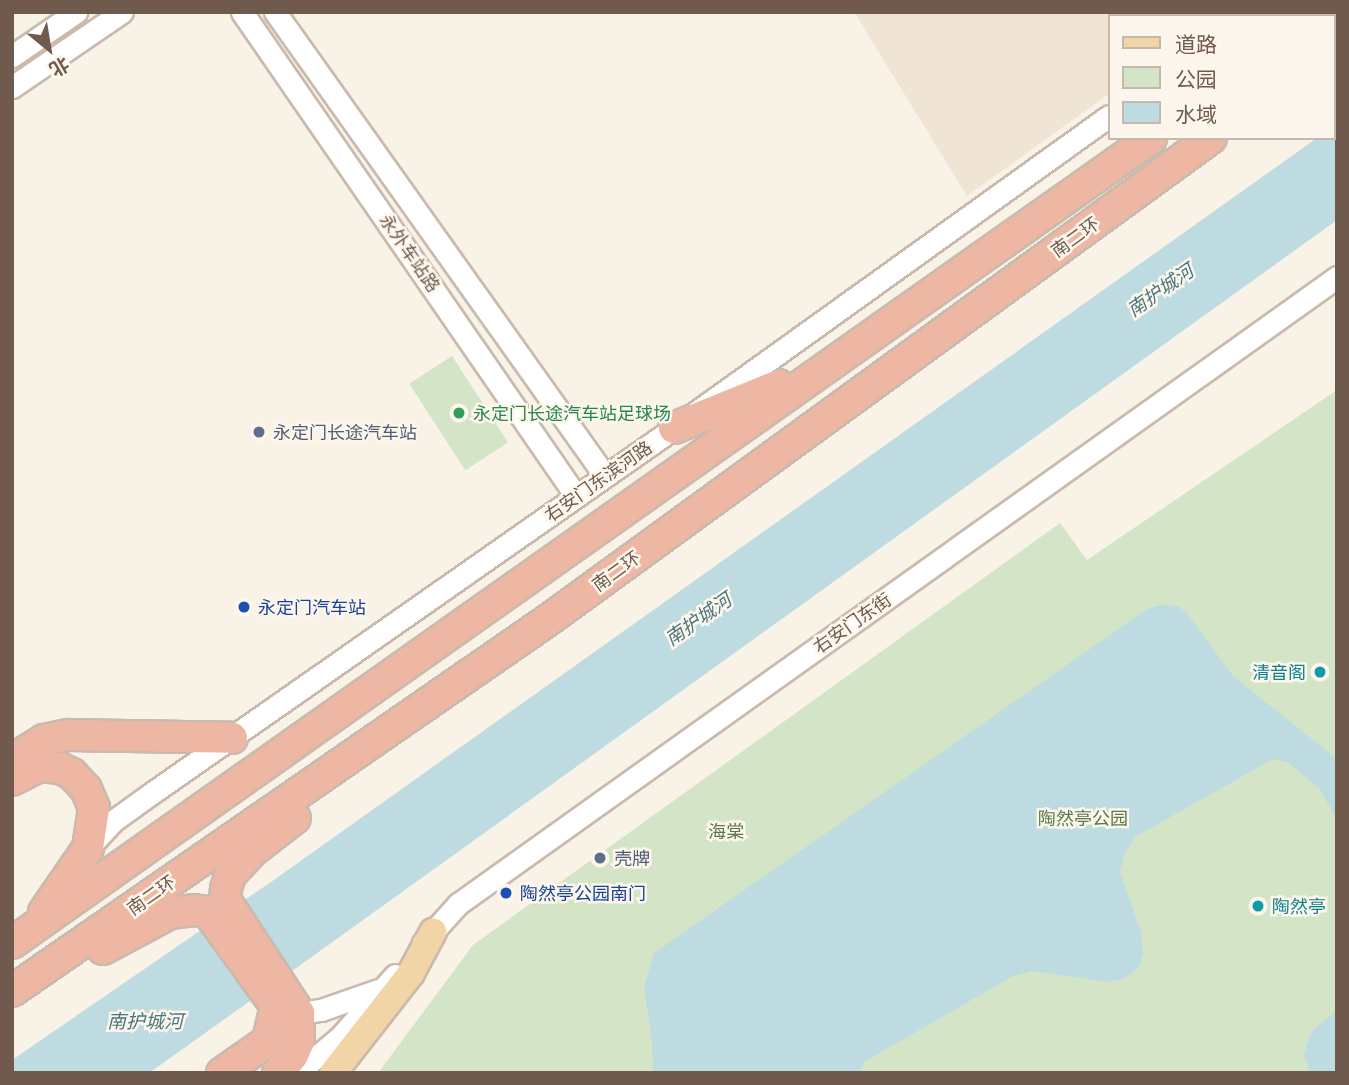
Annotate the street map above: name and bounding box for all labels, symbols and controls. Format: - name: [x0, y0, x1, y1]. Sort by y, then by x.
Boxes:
- north arrow: [14, 14, 84, 84]
- legend: [1108, 14, 1335, 140]
- text: 道路: [1175, 31, 1217, 56]
- text: 北: [46, 53, 74, 82]
- text: 公园: [1175, 66, 1217, 91]
- text: 水域: [1175, 101, 1217, 126]
- street label: 永外车站路: [375, 210, 445, 296]
- street label: 南二环: [1047, 212, 1103, 262]
- water label: 南护城河: [1122, 259, 1198, 321]
- place label: 永定门长途汽车站足球场: [473, 402, 671, 424]
- marker: 永定门长途汽车站足球场: [451, 405, 467, 421]
- place label: 永定门长途汽车站: [273, 421, 417, 443]
- marker: 永定门长途汽车站: [251, 424, 267, 440]
- street label: 右安门东滨河路: [540, 436, 656, 526]
- street label: 南二环: [588, 546, 644, 596]
- water label: 南护城河: [660, 588, 736, 650]
- street label: 右安门东街: [809, 588, 895, 658]
- place label: 永定门汽车站: [258, 596, 366, 618]
- marker: 永定门汽车站: [236, 599, 252, 615]
- place label: 清音阁: [1252, 661, 1306, 683]
- marker: 清音阁: [1312, 664, 1328, 680]
- park label: 陶然亭公园: [1038, 807, 1128, 829]
- park label: 海棠: [708, 820, 744, 842]
- place label: 壳牌: [614, 847, 650, 869]
- marker: 壳牌: [592, 850, 608, 866]
- street label: 南二环: [123, 871, 179, 919]
- place label: 陶然亭公园南门: [520, 882, 646, 904]
- marker: 陶然亭公园南门: [498, 885, 514, 901]
- place label: 陶然亭: [1272, 895, 1326, 917]
- marker: 陶然亭: [1250, 898, 1266, 914]
- water label: 南护城河: [107, 1010, 183, 1032]

